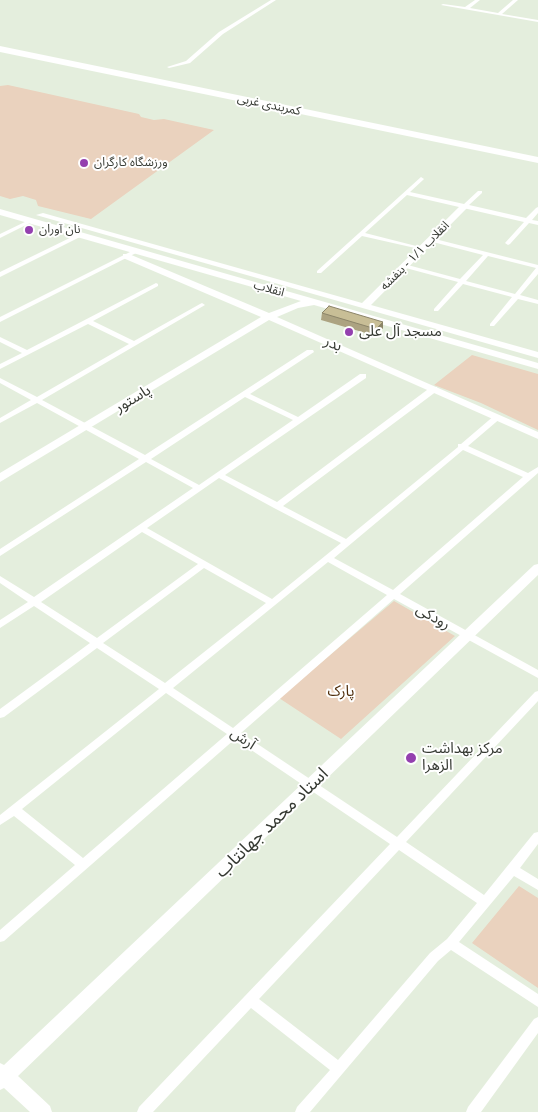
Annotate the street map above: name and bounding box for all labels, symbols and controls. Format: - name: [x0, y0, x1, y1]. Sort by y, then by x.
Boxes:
- street label: کمربندی غربی: [236, 91, 302, 119]
- place label: ورزشگاه کارگران: [94, 156, 168, 170]
- marker: ورزشگاه کارگران: [78, 157, 90, 169]
- street label: انقلاب ۱/۱ - بنفشه: [377, 218, 453, 294]
- place label: نان آوران: [39, 223, 80, 237]
- marker: نان آوران: [23, 224, 35, 236]
- street label: انقلاب: [252, 278, 286, 300]
- place label: مسجد آل علی: [359, 323, 442, 341]
- marker: مسجد آل علی: [343, 326, 355, 338]
- street label: بدر: [321, 332, 345, 356]
- street label: پاستور: [112, 381, 154, 417]
- street label: رودکی: [413, 600, 453, 634]
- park label: پارک: [328, 683, 354, 701]
- street label: آرش: [227, 724, 259, 754]
- place label: مرکز بهداشت الزهرا: [422, 740, 503, 775]
- marker: مرکز بهداشت الزهرا: [404, 751, 418, 765]
- street label: استاد محمد جهانتاب: [211, 764, 333, 882]

